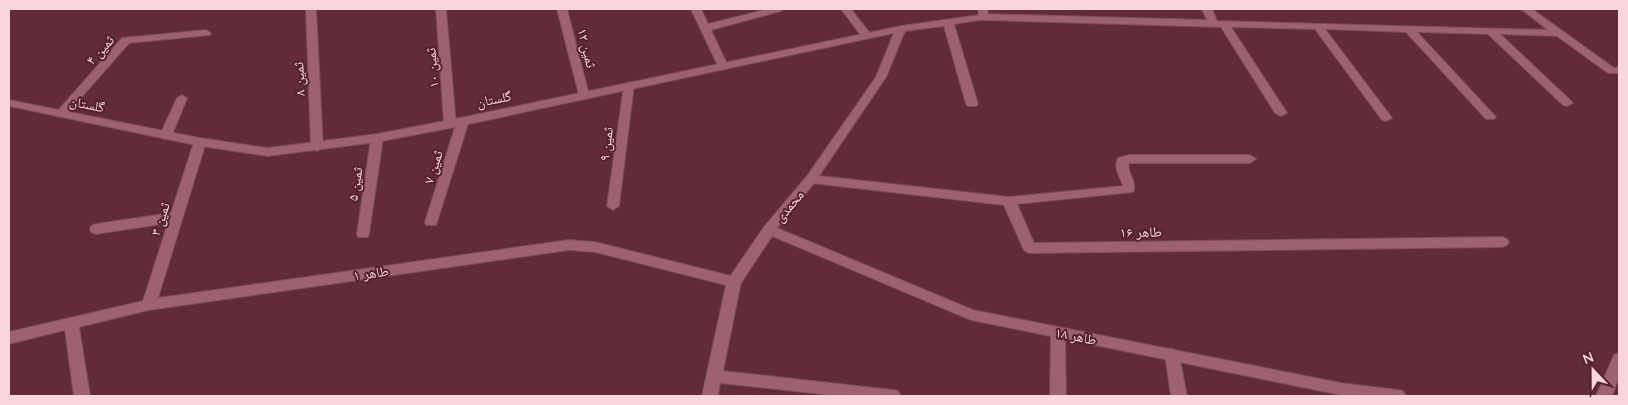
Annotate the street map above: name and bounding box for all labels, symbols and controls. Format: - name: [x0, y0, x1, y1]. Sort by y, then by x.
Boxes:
- street label: ثمین ۱۲: [573, 26, 601, 70]
- street label: ثمین ۴: [82, 31, 118, 69]
- street label: ثمین ۱۰: [421, 47, 443, 89]
- street label: ثمین ۸: [289, 61, 309, 96]
- street label: گلستان: [475, 86, 513, 111]
- street label: گلستان: [68, 92, 106, 116]
- street label: ثمین ۹: [595, 126, 617, 162]
- street label: ثمین ۷: [419, 148, 447, 186]
- street label: ثمین ۵: [343, 166, 367, 202]
- street label: محمدی: [770, 186, 808, 226]
- street label: ثمین ۳: [146, 200, 174, 238]
- street label: طاهر ۱۶: [1120, 223, 1162, 241]
- street label: طاهر ۱: [352, 262, 390, 284]
- street label: طاهر ۱۸: [1054, 323, 1098, 349]
- north arrow: [1568, 345, 1618, 395]
- text: N: [1580, 348, 1596, 368]

